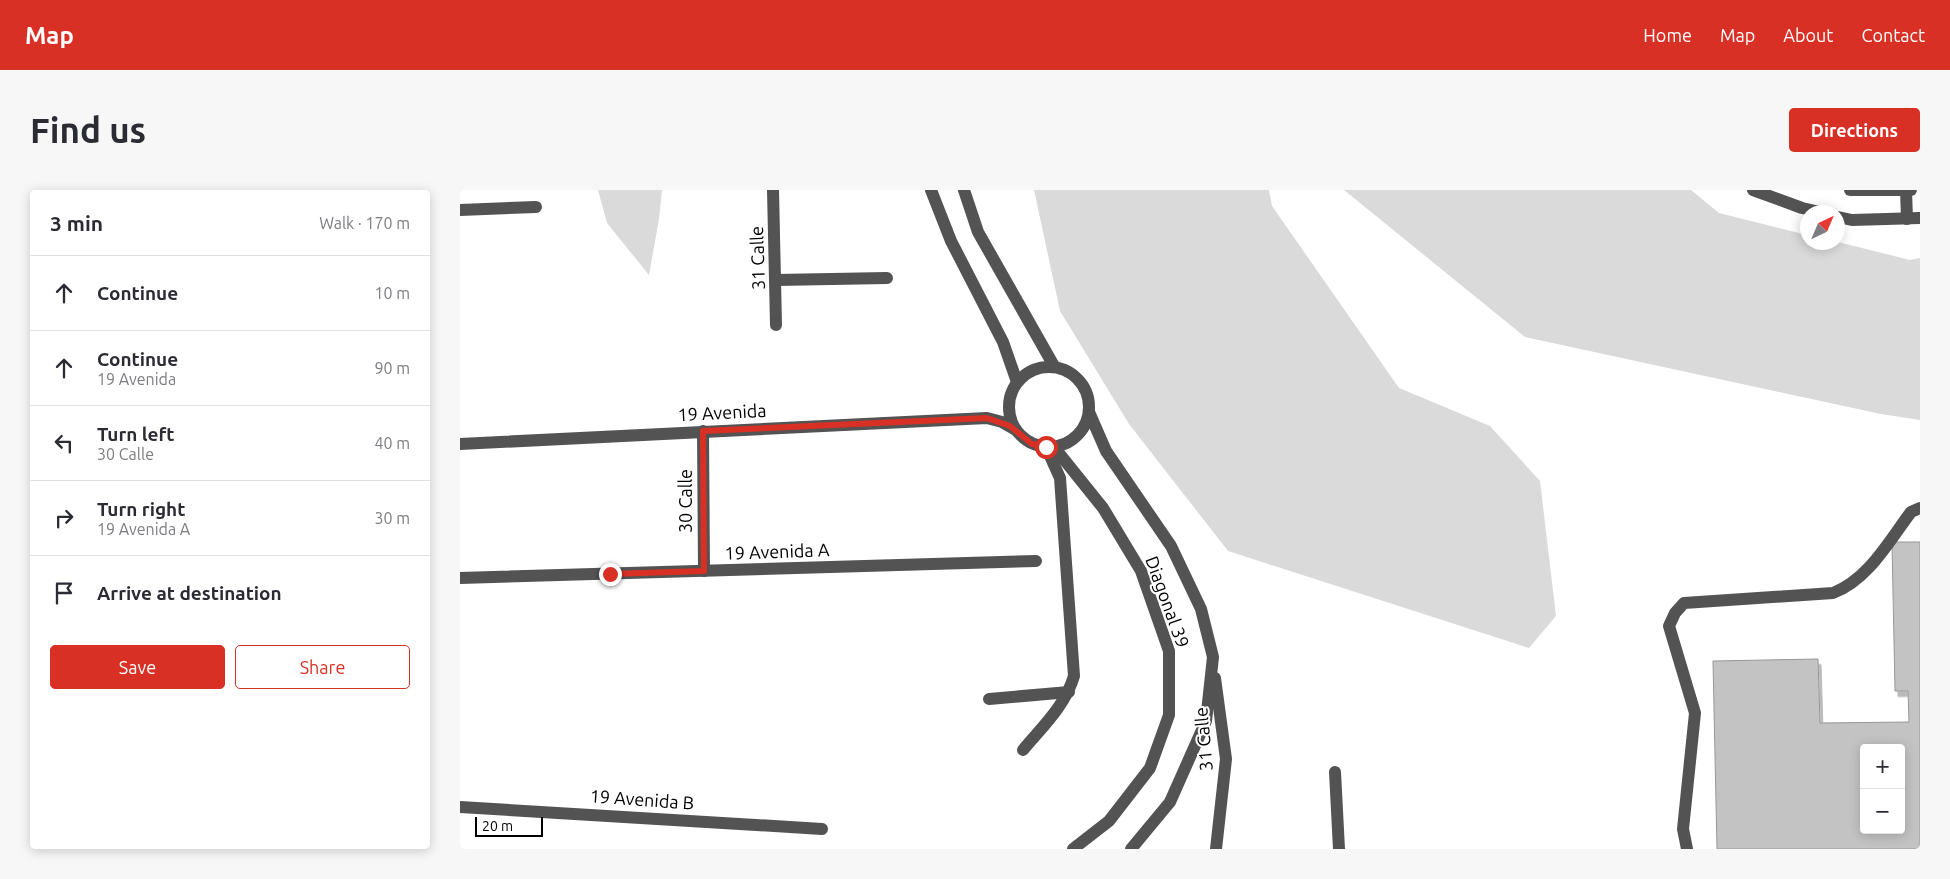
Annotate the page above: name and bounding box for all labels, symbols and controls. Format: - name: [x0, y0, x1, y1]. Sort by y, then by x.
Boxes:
- text: Map: [25, 22, 74, 49]
- text: Home: [1643, 25, 1692, 45]
- text: Map: [1720, 25, 1755, 45]
- text: About: [1783, 25, 1833, 45]
- text: Contact: [1861, 25, 1925, 45]
- button: Directions: [1789, 108, 1920, 152]
- text: Find us: [30, 110, 146, 150]
- north arrow: [1800, 205, 1845, 250]
- text: 3 min: [50, 211, 103, 235]
- text: Walk · 170 m: [319, 214, 410, 232]
- street label: 31 Calle: [746, 226, 768, 290]
- icon: ahead: [50, 279, 78, 307]
- text: Continue: [97, 282, 178, 304]
- text: 10 m: [374, 284, 410, 302]
- text: Continue: [97, 348, 178, 370]
- icon: ahead: [50, 354, 78, 382]
- text: 90 m: [374, 359, 410, 377]
- text: 19 Avenida: [97, 370, 176, 388]
- street label: 19 Avenida: [677, 400, 767, 424]
- text: Turn left: [97, 423, 175, 445]
- icon: left: [50, 429, 78, 457]
- text: 40 m: [374, 434, 410, 452]
- route start: [1035, 436, 1058, 459]
- text: 30 Calle: [97, 445, 154, 463]
- street label: 30 Calle: [675, 469, 695, 533]
- text: Turn right: [97, 498, 185, 520]
- icon: right: [50, 504, 78, 532]
- text: 30 m: [374, 509, 410, 527]
- text: 19 Avenida A: [97, 520, 190, 538]
- street label: 19 Avenida A: [724, 539, 830, 563]
- street label: Diagonal 39: [1142, 553, 1194, 650]
- route end: [599, 563, 622, 586]
- icon: arrive: [50, 579, 78, 607]
- text: Arrive at destination: [97, 582, 282, 604]
- button: Save: [50, 645, 225, 689]
- button: Share: [235, 645, 410, 689]
- street label: 31 Calle: [1190, 706, 1216, 772]
- map controls: [1860, 744, 1905, 834]
- button: +: [1860, 744, 1905, 789]
- street label: 19 Avenida B: [589, 785, 695, 813]
- button: −: [1860, 789, 1905, 834]
- scale bar: [475, 814, 542, 837]
- text: 20 m: [482, 818, 513, 834]

